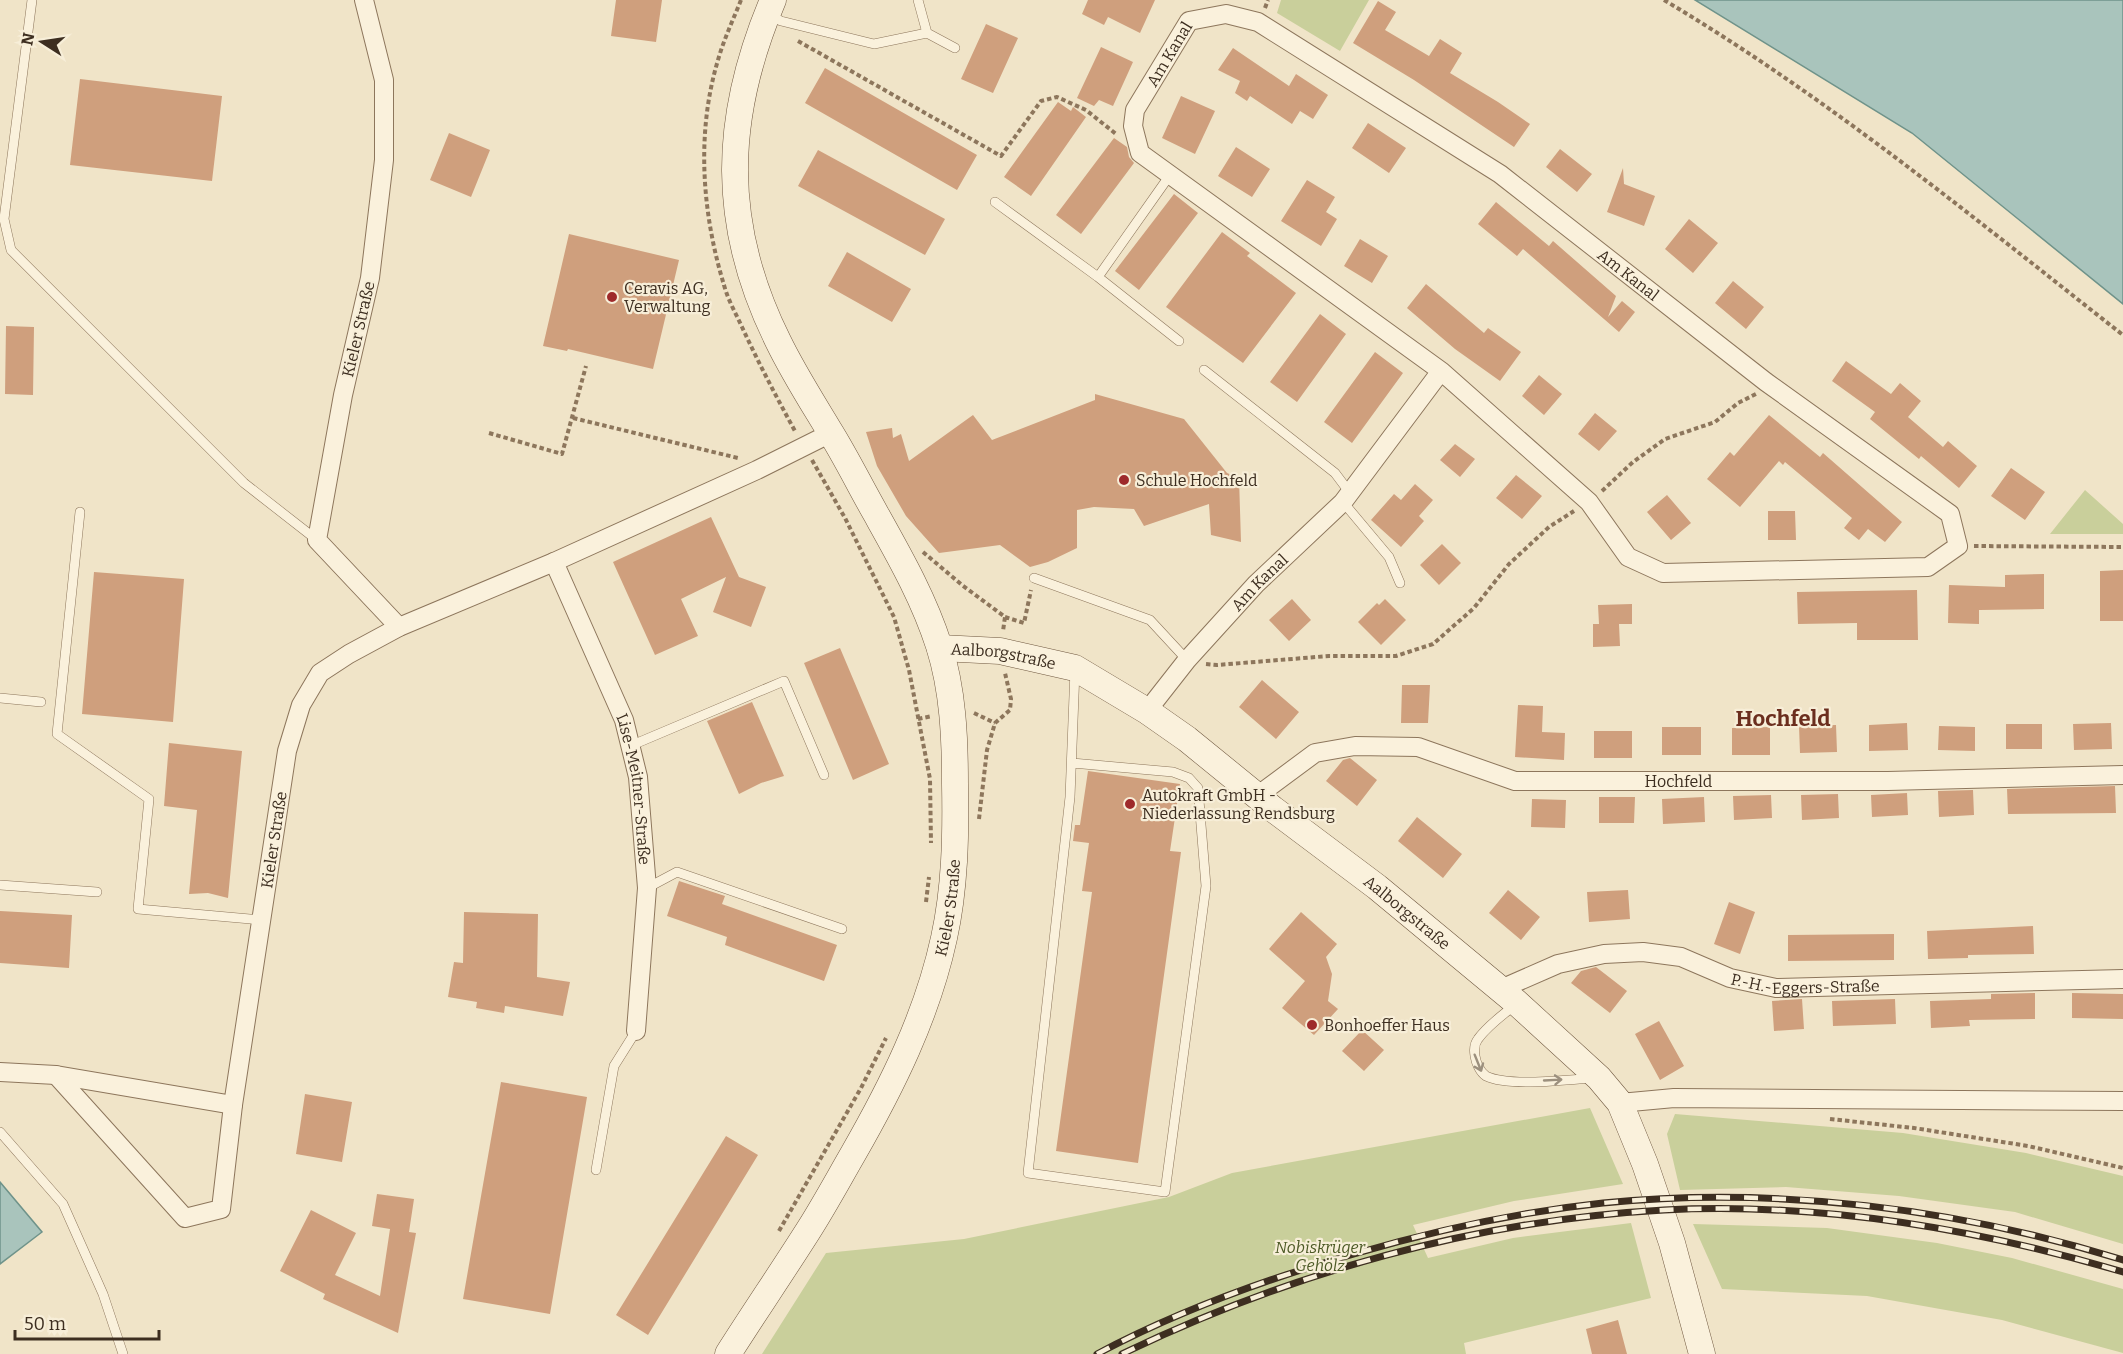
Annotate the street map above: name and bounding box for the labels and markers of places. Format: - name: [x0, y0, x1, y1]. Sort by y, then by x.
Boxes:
- place label: Ceravis AG, Verwaltung: [624, 279, 711, 316]
- marker: Ceravis AG, Verwaltung: [605, 290, 619, 304]
- place label: Schule Hochfeld: [1136, 471, 1258, 490]
- marker: Schule Hochfeld: [1117, 473, 1131, 487]
- place label: Autokraft GmbH - Niederlassung Rendsburg: [1142, 786, 1335, 823]
- marker: Autokraft GmbH - Niederlassung Rendsburg: [1123, 797, 1137, 811]
- place label: Bonhoeffer Haus: [1324, 1016, 1450, 1035]
- marker: Bonhoeffer Haus: [1305, 1018, 1319, 1032]

